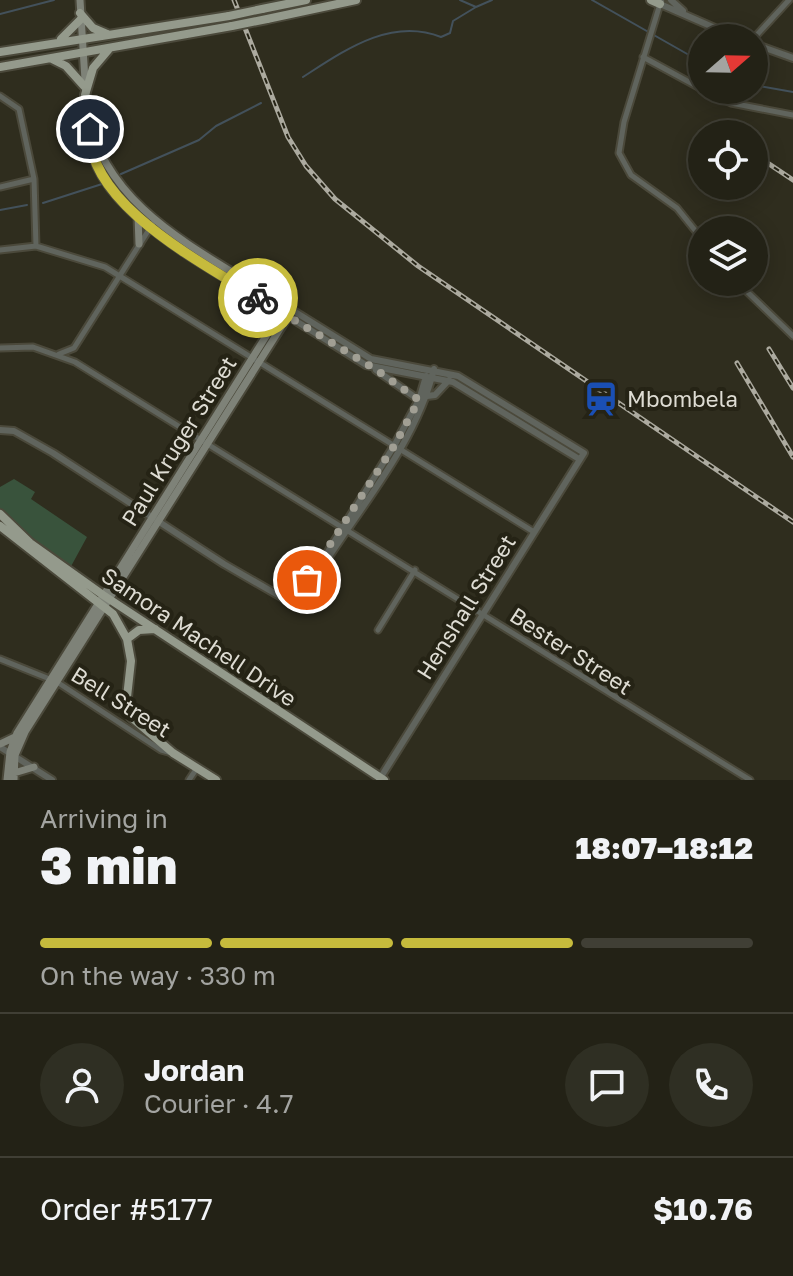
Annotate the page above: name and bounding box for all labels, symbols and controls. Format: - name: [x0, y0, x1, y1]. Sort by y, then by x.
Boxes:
- north arrow: [688, 24, 768, 104]
- map controls: [688, 24, 768, 296]
- pin: [56, 95, 124, 163]
- icon: home: [68, 107, 112, 151]
- button: locate: [688, 120, 768, 200]
- button: layers: [688, 216, 768, 296]
- courier: [218, 258, 298, 338]
- icon: bike: [236, 276, 280, 320]
- street label: Paul Kruger Street: [115, 351, 242, 531]
- station icon: Mbombela: [582, 380, 620, 418]
- place label: Mbombela: [627, 385, 738, 412]
- street label: Henshall Street: [410, 529, 521, 684]
- pin: [273, 546, 341, 614]
- icon: bag: [285, 558, 329, 602]
- street label: Samora Machell Drive: [97, 561, 302, 712]
- street label: Bester Street: [505, 601, 637, 700]
- street label: Bell Street: [67, 660, 176, 743]
- text: Arriving in: [40, 803, 168, 834]
- text: 18:07–18:12: [576, 830, 753, 866]
- text: 3 min: [40, 833, 177, 895]
- text: On the way · 330 m: [40, 960, 276, 991]
- button: person: [40, 1043, 124, 1127]
- button: chat: [565, 1043, 649, 1127]
- button: phone: [669, 1043, 753, 1127]
- text: Jordan: [144, 1052, 244, 1088]
- text: Courier · 4.7: [144, 1088, 294, 1119]
- text: Order #5177: [40, 1191, 213, 1227]
- text: $10.76: [653, 1191, 753, 1227]

